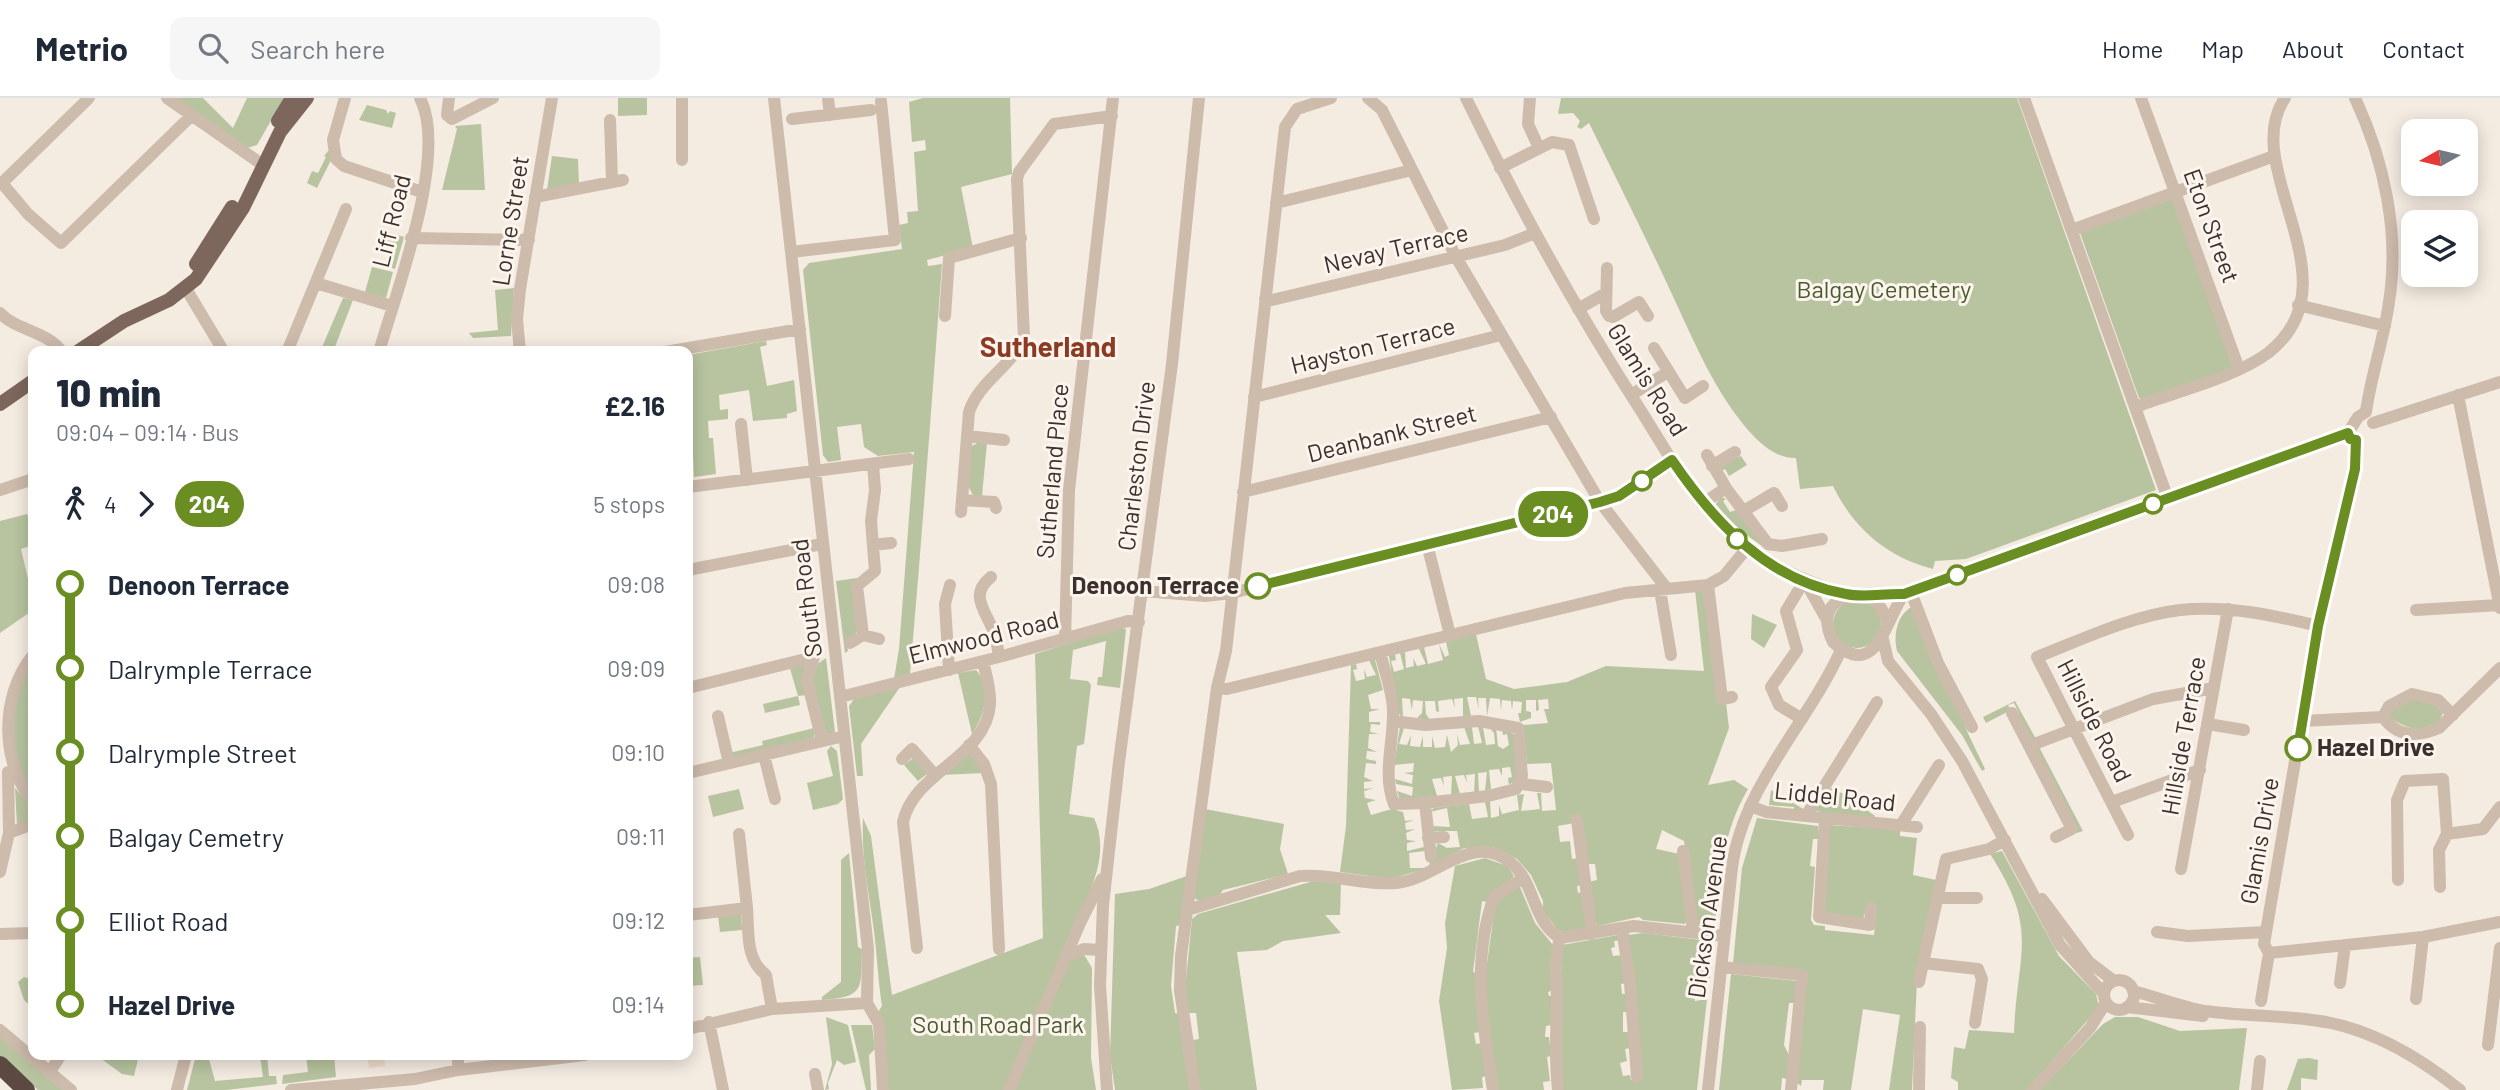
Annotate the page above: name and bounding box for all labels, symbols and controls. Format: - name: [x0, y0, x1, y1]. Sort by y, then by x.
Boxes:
- search box: [170, 17, 660, 80]
- text: Metrio: [35, 28, 128, 68]
- icon: search: [194, 29, 232, 67]
- text: Search here: [250, 33, 385, 64]
- text: Home: [2102, 34, 2163, 63]
- text: Map: [2201, 34, 2244, 63]
- text: About: [2282, 34, 2344, 63]
- text: Contact: [2382, 34, 2465, 63]
- north arrow: [2401, 119, 2478, 196]
- map controls: [2401, 119, 2478, 287]
- street label: Lorne Street: [485, 154, 534, 288]
- street label: Eton Street: [2178, 165, 2246, 286]
- street label: Liff Road: [365, 171, 416, 270]
- button: layers: [2401, 210, 2478, 287]
- street label: Nevay Terrace: [1321, 217, 1471, 278]
- park label: Balgay Cemetery: [1797, 274, 1971, 303]
- street label: Hayston Terrace: [1287, 310, 1458, 379]
- street label: Glamis Road: [1602, 317, 1694, 441]
- district label: Sutherland: [980, 329, 1116, 363]
- text: 10 min: [56, 369, 161, 415]
- street label: Charleston Drive: [1111, 379, 1160, 552]
- street label: Sutherland Place: [1029, 382, 1074, 560]
- text: £2.16: [604, 390, 665, 421]
- street label: Deanbank Street: [1304, 398, 1479, 468]
- text: 09:04 – 09:14 · Bus: [56, 418, 239, 446]
- unlabelled marker: [1632, 471, 1652, 491]
- icon: walk: [56, 485, 94, 523]
- icon: forward: [127, 485, 165, 523]
- text: 204: [189, 489, 230, 518]
- text: 4: [104, 490, 117, 518]
- text: 5 stops: [593, 490, 665, 518]
- line badge: 204: [1513, 491, 1593, 537]
- unlabelled marker: [2143, 494, 2163, 514]
- text: 204: [1532, 499, 1574, 528]
- unlabelled marker: [1727, 529, 1747, 549]
- street label: South Road: [784, 537, 827, 659]
- unlabelled marker: [1947, 565, 1967, 585]
- text: Denoon Terrace: [108, 569, 290, 600]
- text: 09:08: [607, 570, 665, 598]
- place label: Denoon Terrace: [1071, 570, 1239, 599]
- marker: Denoon Terrace: [1245, 573, 1271, 599]
- street label: Elmwood Road: [906, 604, 1062, 669]
- text: Dalrymple Terrace: [108, 653, 313, 684]
- text: 09:09: [607, 654, 665, 682]
- street label: Hillside Road: [2052, 654, 2139, 787]
- street label: Hillside Terrace: [2154, 654, 2211, 817]
- place label: Hazel Drive: [2317, 732, 2434, 761]
- marker: Hazel Drive: [2285, 735, 2311, 761]
- text: Dalrymple Street: [108, 737, 297, 768]
- text: 09:10: [611, 738, 665, 766]
- street label: Liddel Road: [1773, 775, 1897, 816]
- street label: Glamis Drive: [2233, 775, 2284, 906]
- text: Balgay Cemetry: [108, 821, 284, 852]
- text: 09:11: [616, 822, 665, 850]
- street label: Dickson Avenue: [1681, 834, 1732, 1000]
- text: Elliot Road: [108, 905, 228, 936]
- text: 09:12: [612, 906, 665, 934]
- text: Hazel Drive: [108, 989, 235, 1020]
- text: 09:14: [612, 990, 665, 1018]
- park label: South Road Park: [912, 1009, 1084, 1038]

